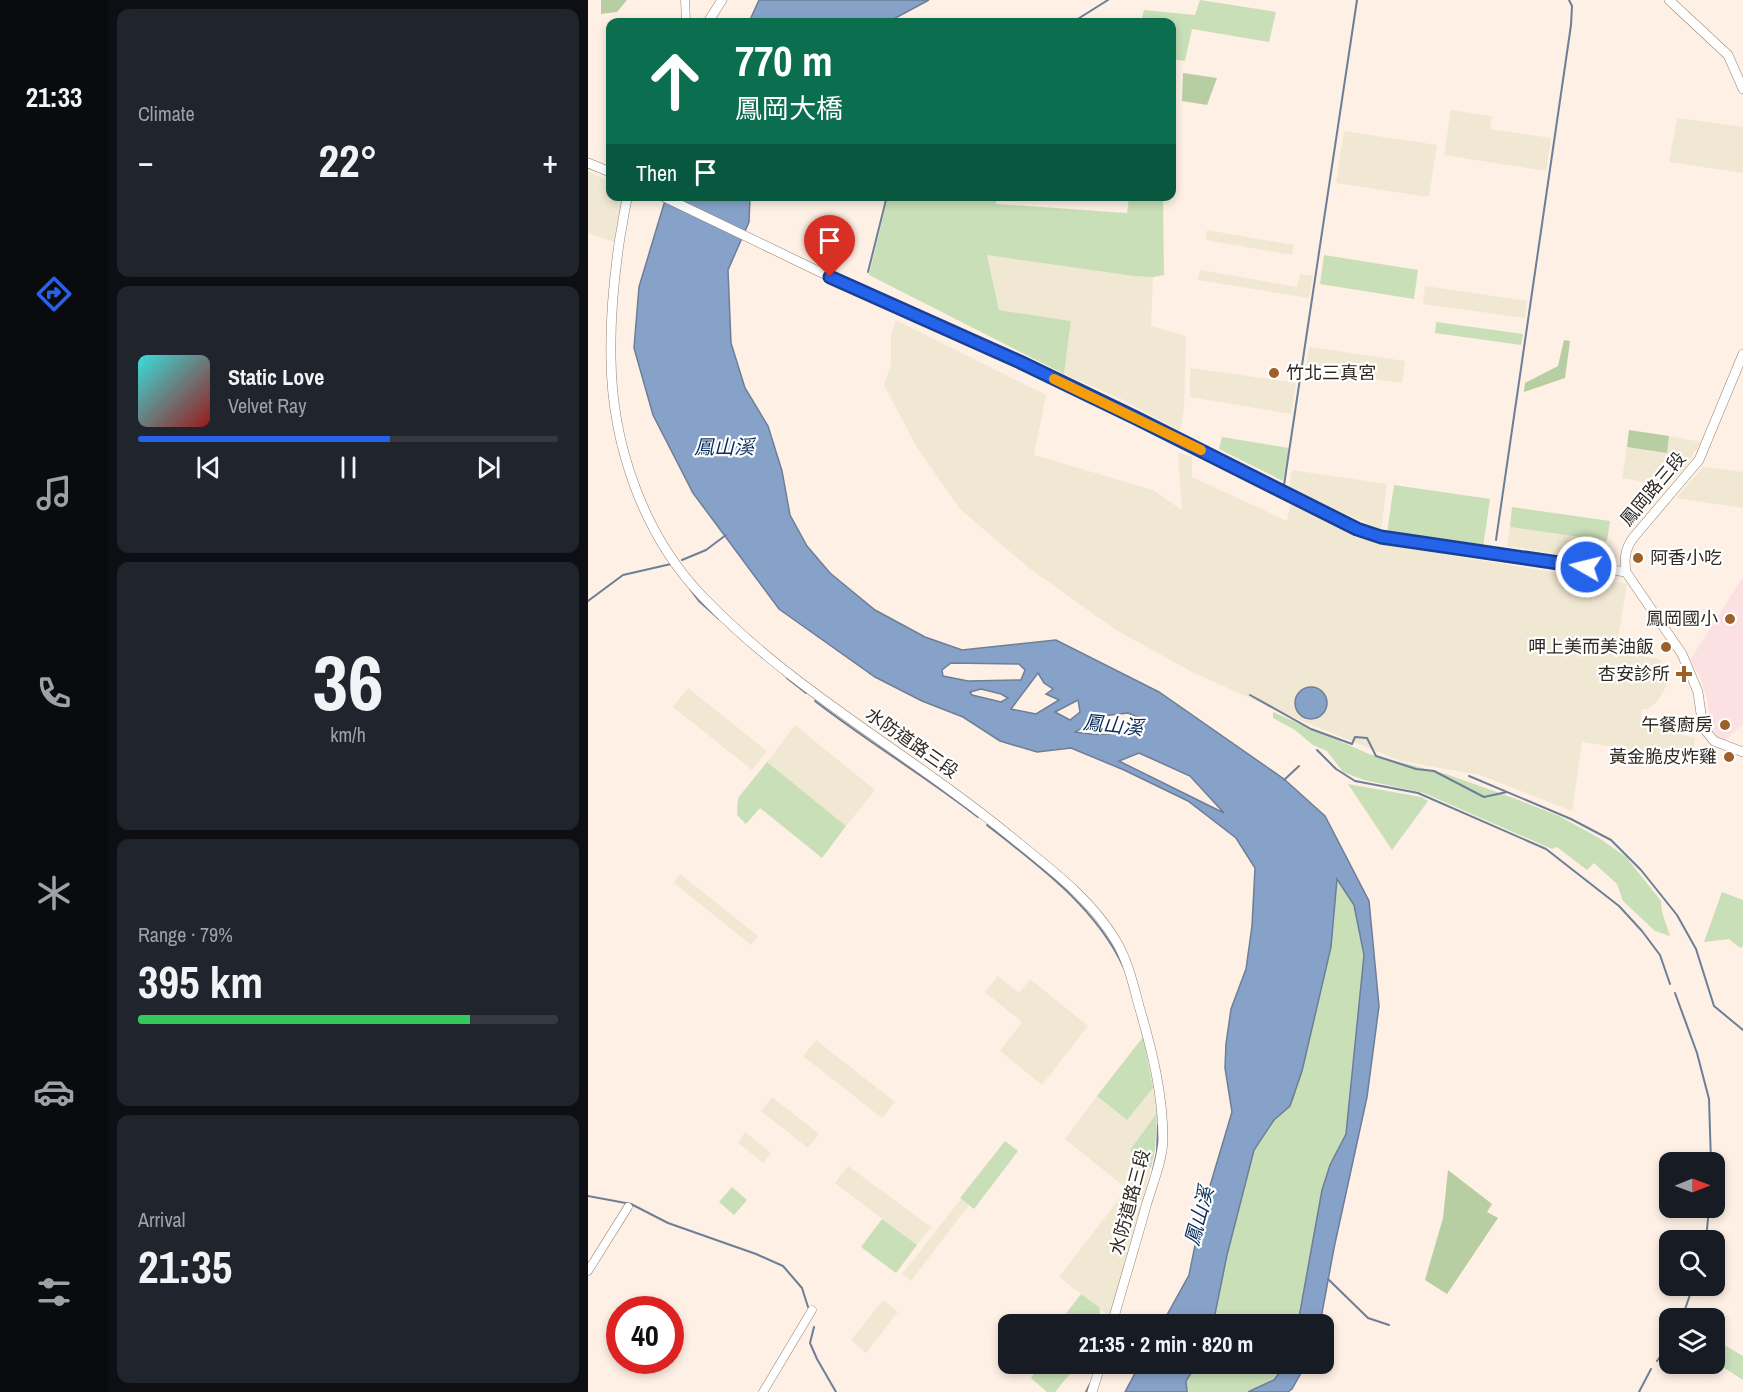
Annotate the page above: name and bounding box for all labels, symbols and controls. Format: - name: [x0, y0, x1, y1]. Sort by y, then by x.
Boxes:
- text: 770 m: [735, 33, 833, 89]
- icon: ahead: [636, 42, 714, 120]
- text: 21:33: [26, 79, 82, 115]
- text: 鳳岡大橋: [735, 90, 843, 126]
- text: Climate: [138, 100, 195, 127]
- text: 22°: [318, 130, 378, 191]
- text: −: [138, 139, 154, 183]
- text: +: [542, 139, 558, 183]
- icon: arrive: [689, 156, 722, 189]
- text: Then: [636, 158, 677, 188]
- pin: [804, 215, 855, 277]
- icon: arrive: [813, 224, 846, 257]
- icon: directions: [33, 273, 75, 315]
- place label: 竹北三真宮: [1286, 360, 1376, 385]
- text: Static Love: [228, 362, 324, 392]
- marker: 竹北三真宮: [1267, 366, 1281, 380]
- text: Velvet Ray: [228, 392, 306, 419]
- water label: 鳳山溪: [694, 433, 757, 460]
- street label: 鳳岡路三段: [1614, 446, 1691, 531]
- icon: previous: [192, 451, 225, 484]
- icon: pause: [332, 451, 365, 484]
- icon: next: [472, 451, 505, 484]
- icon: music: [33, 472, 75, 514]
- position arrow: [1554, 535, 1618, 599]
- place label: 阿香小吃: [1650, 545, 1722, 570]
- marker: 阿香小吃: [1631, 551, 1645, 565]
- place label: 鳳岡國小: [1646, 606, 1718, 631]
- marker: 鳳岡國小: [1723, 612, 1737, 626]
- text: 36: [312, 629, 384, 734]
- place label: 呷上美而美油飯: [1528, 634, 1654, 659]
- marker: 呷上美而美油飯: [1659, 640, 1673, 654]
- place label: 杏安診所: [1598, 661, 1670, 686]
- marker: 杏安診所: [1675, 665, 1693, 683]
- icon: phone: [33, 672, 75, 714]
- street label: 水防道路三段: [861, 701, 964, 784]
- water label: 鳳山溪: [1082, 708, 1147, 741]
- place label: 午餐廚房: [1641, 712, 1713, 737]
- marker: 午餐廚房: [1718, 718, 1732, 732]
- text: km/h: [330, 721, 366, 748]
- place label: 黃金脆皮炸雞: [1609, 744, 1717, 769]
- marker: 黃金脆皮炸雞: [1722, 750, 1736, 764]
- icon: climate: [33, 872, 75, 914]
- text: Range · 79%: [138, 921, 233, 948]
- text: 395 km: [138, 951, 263, 1012]
- icon: car: [33, 1071, 75, 1113]
- street label: 水防道路三段: [1103, 1146, 1156, 1257]
- north arrow: [1659, 1152, 1725, 1218]
- map controls: [1659, 1152, 1725, 1374]
- water label: 鳳山溪: [1178, 1181, 1220, 1248]
- text: Arrival: [138, 1206, 185, 1233]
- button: search: [1659, 1230, 1725, 1296]
- text: 21:35: [138, 1236, 232, 1297]
- icon: filters: [33, 1271, 75, 1313]
- speed limit sign: 40: [606, 1296, 684, 1374]
- button: layers: [1659, 1308, 1725, 1374]
- text: 21:35 · 2 min · 820 m: [1079, 1329, 1253, 1359]

